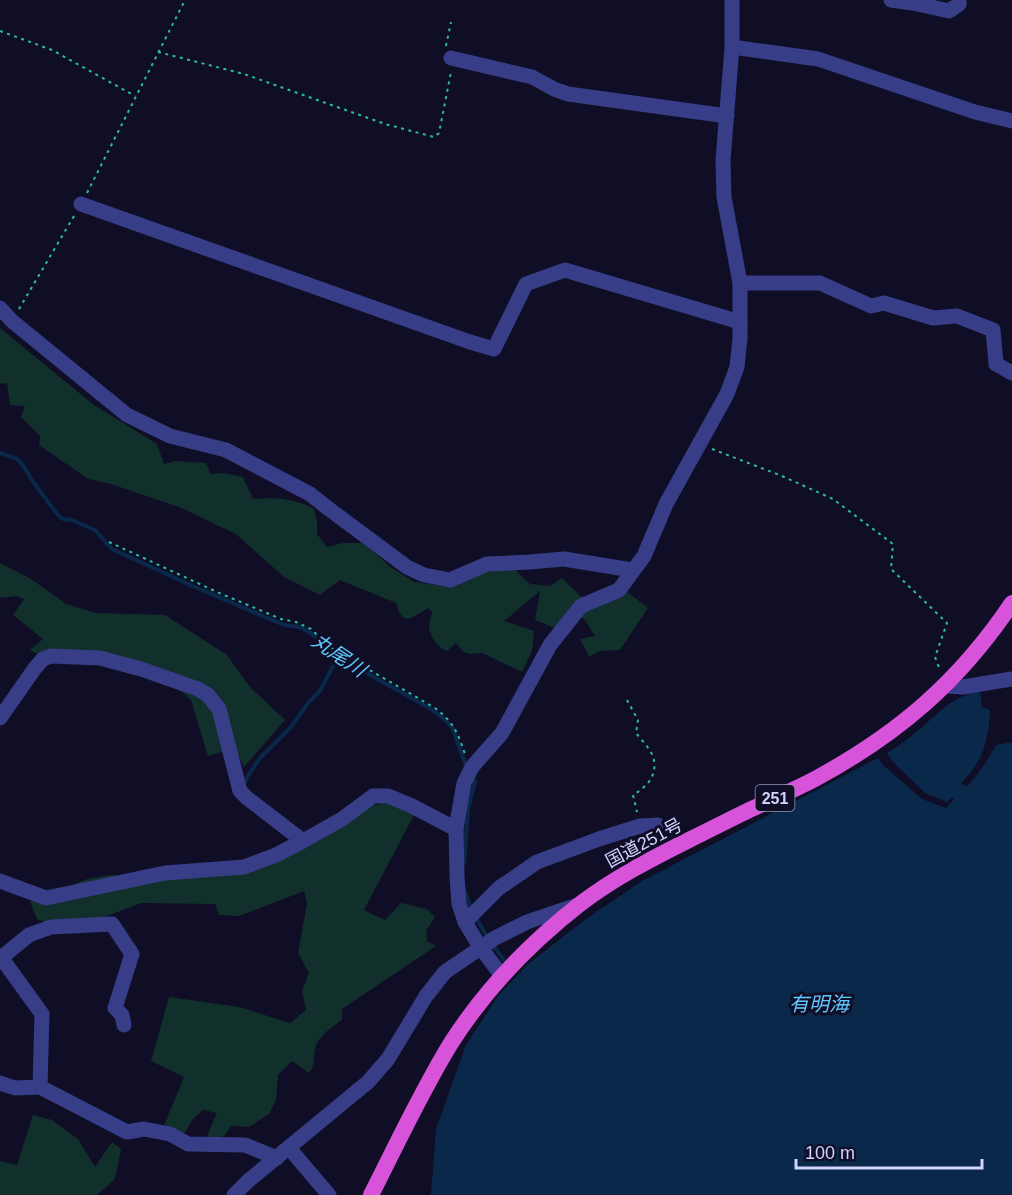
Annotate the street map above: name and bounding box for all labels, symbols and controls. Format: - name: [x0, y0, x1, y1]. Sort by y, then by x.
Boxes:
- water label: 丸尾川: [308, 629, 372, 682]
- road number: 251: [756, 785, 794, 811]
- street label: 国道251号: [602, 814, 686, 872]
- water label: 有明海: [789, 993, 852, 1015]
- scale bar: [796, 1132, 982, 1170]
- text: 100 m: [805, 1143, 855, 1163]

